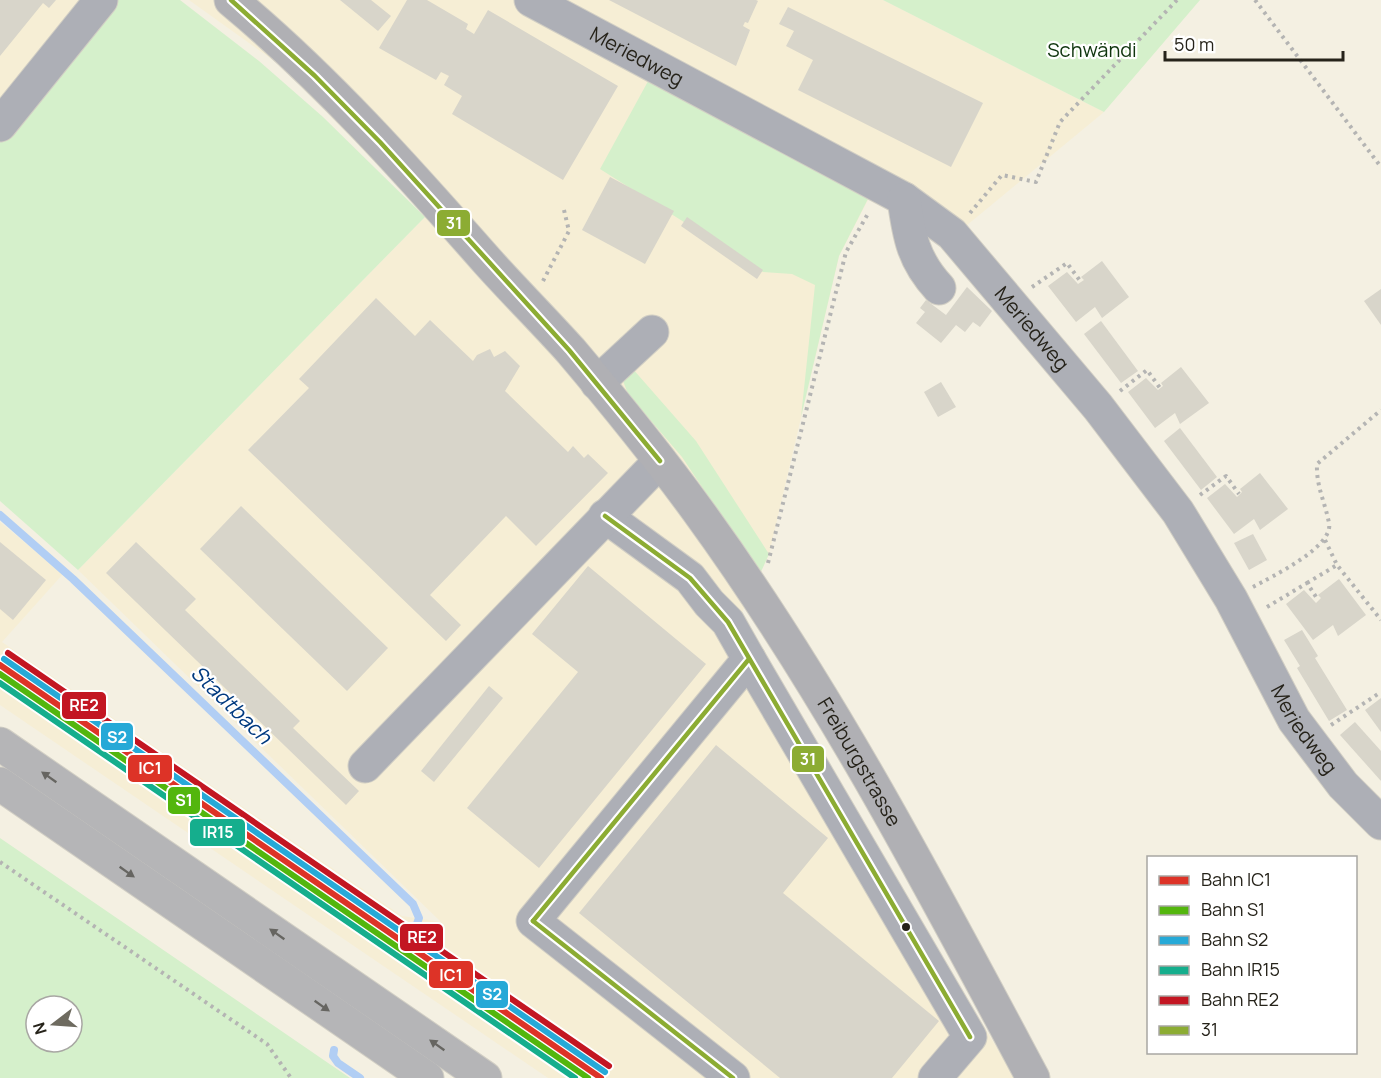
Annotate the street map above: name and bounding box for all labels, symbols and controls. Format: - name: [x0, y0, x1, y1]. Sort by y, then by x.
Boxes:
- street label: Meriedweg: [586, 20, 689, 92]
- scale bar: [1165, 24, 1344, 62]
- text: 50 m: [1174, 32, 1214, 56]
- park label: Schwändi: [1047, 36, 1137, 63]
- line badge: 31: [436, 209, 471, 237]
- text: 31: [446, 212, 462, 234]
- street label: Meriedweg: [989, 280, 1076, 376]
- water label: Stadtbach: [185, 659, 279, 751]
- street label: Meriedweg: [1265, 680, 1344, 779]
- line badge: RE2: [61, 691, 107, 720]
- street label: Freiburgstrasse: [812, 692, 908, 831]
- text: RE2: [69, 694, 99, 716]
- line badge: S2: [100, 722, 134, 751]
- text: S2: [107, 726, 127, 748]
- line badge: 31: [791, 745, 825, 773]
- text: 31: [800, 748, 816, 770]
- line badge: IC1: [127, 754, 173, 783]
- text: IC1: [138, 757, 162, 779]
- one-way arrow: [41, 772, 57, 783]
- line badge: S1: [167, 786, 201, 815]
- text: S1: [175, 789, 193, 811]
- line badge: IR15: [189, 818, 246, 847]
- text: IR15: [202, 821, 234, 843]
- legend: [1147, 856, 1357, 1054]
- one-way arrow: [118, 866, 134, 878]
- text: Bahn IC1: [1201, 867, 1271, 891]
- text: Bahn S1: [1201, 897, 1265, 921]
- unlabelled marker: [900, 921, 912, 933]
- line badge: RE2: [399, 923, 444, 952]
- text: RE2: [407, 926, 437, 948]
- text: Bahn S2: [1201, 927, 1268, 951]
- one-way arrow: [269, 928, 285, 940]
- text: Bahn IR15: [1201, 957, 1280, 981]
- line badge: IC1: [428, 960, 474, 989]
- text: IC1: [439, 964, 463, 986]
- line badge: S2: [475, 980, 509, 1009]
- text: S2: [482, 983, 502, 1005]
- text: Bahn RE2: [1201, 987, 1279, 1011]
- north arrow: [24, 994, 84, 1054]
- one-way arrow: [314, 1000, 330, 1011]
- text: 31: [1201, 1017, 1218, 1041]
- text: N: [27, 1020, 52, 1037]
- one-way arrow: [430, 1039, 446, 1051]

